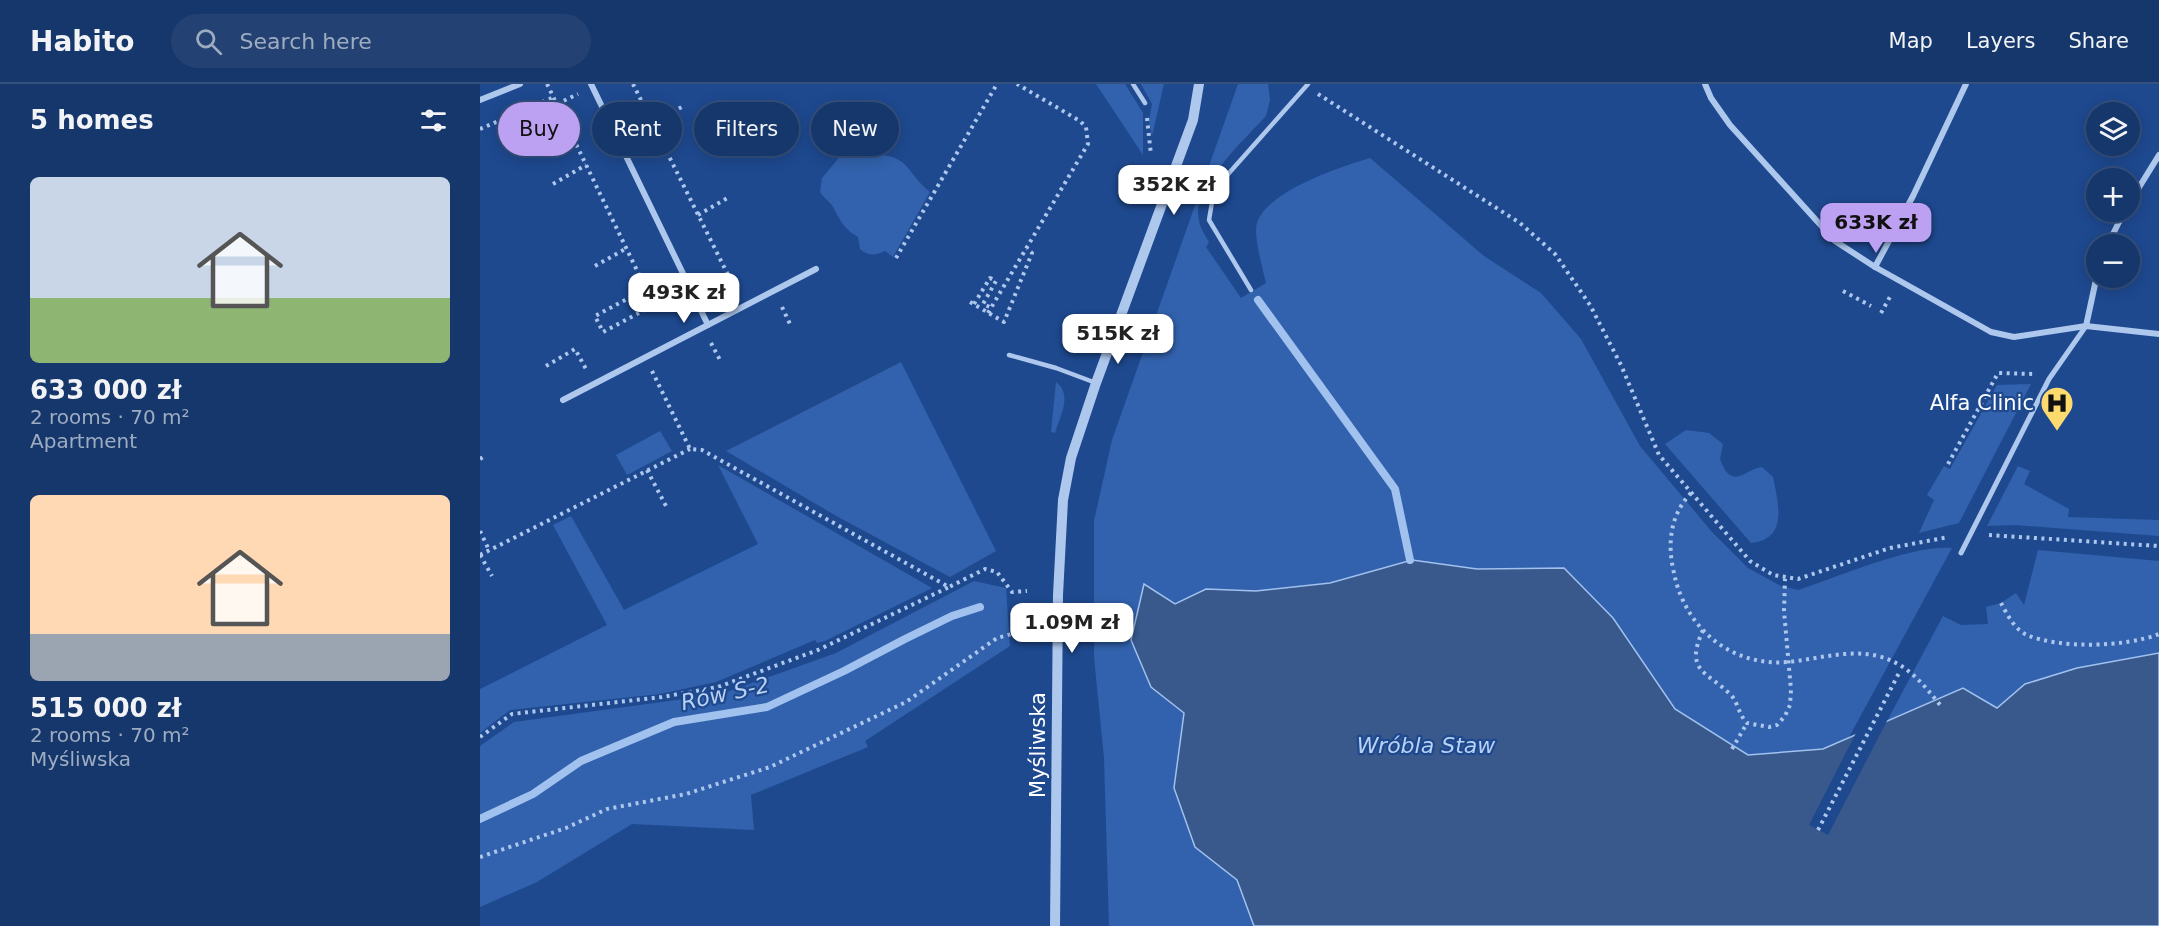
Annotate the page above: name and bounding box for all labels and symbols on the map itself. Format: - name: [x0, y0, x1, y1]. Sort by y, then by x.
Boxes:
- pin: 352K zł: [1119, 165, 1229, 216]
- pin: 633K zł: [1821, 203, 1931, 254]
- pin: 493K zł: [629, 273, 739, 324]
- pin: 515K zł: [1063, 314, 1173, 365]
- hospital icon: Alfa Clinic: [2039, 385, 2075, 432]
- place label: Alfa Clinic: [1930, 391, 2034, 415]
- pin: 1.09M zł: [1010, 603, 1134, 654]
- water label: Rów S-2: [679, 672, 772, 715]
- street label: Myśliwska: [1026, 692, 1050, 798]
- water label: Wróbla Staw: [1357, 733, 1496, 758]

